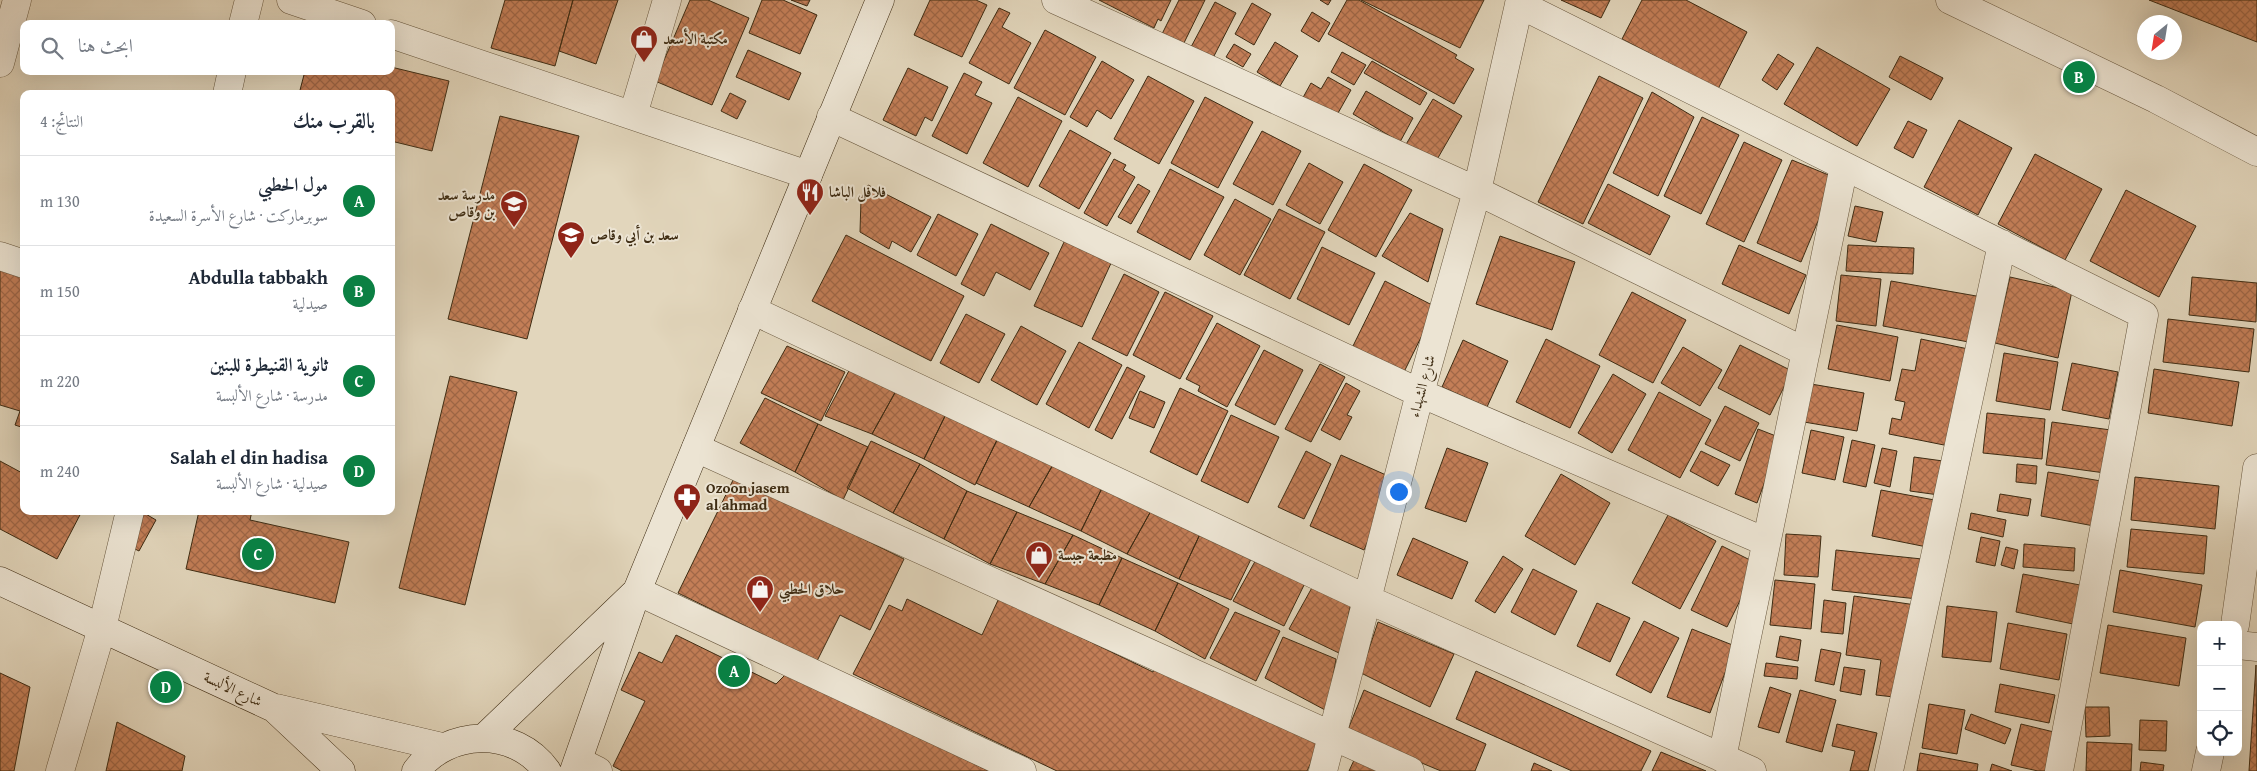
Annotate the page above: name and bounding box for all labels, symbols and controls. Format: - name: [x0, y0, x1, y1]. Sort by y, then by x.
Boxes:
- north arrow: [2137, 15, 2182, 60]
- search box: [20, 20, 395, 75]
- shop icon: مكتبة الأسعد: [629, 24, 659, 63]
- place label: مكتبة الأسعد: [663, 28, 728, 49]
- text: ابحث هنا: [78, 31, 133, 59]
- icon: search: [38, 34, 66, 62]
- pin: B: [2063, 58, 2095, 96]
- text: بالقرب منك: [293, 105, 375, 136]
- text: النتائج: 4: [40, 109, 83, 133]
- text: مول الحطبي: [258, 170, 328, 198]
- restaurant icon: فلافل الباشا: [795, 177, 825, 216]
- place label: فلافل الباشا: [829, 181, 886, 203]
- place label: مدرسة سعد بن وقاص: [438, 184, 495, 222]
- text: 130 m: [40, 189, 80, 213]
- text: A: [354, 189, 364, 213]
- school or university icon: مدرسة سعد بن وقاص: [499, 189, 529, 228]
- text: سوبرماركت · شارع الأسرة السعيدة: [149, 203, 328, 227]
- school or university icon: سعد بن أبي وقاص: [556, 220, 586, 259]
- place label: سعد بن أبي وقاص: [590, 224, 679, 247]
- text: Abdulla tabbakh: [188, 263, 328, 291]
- text: 150 m: [40, 279, 80, 303]
- text: B: [354, 279, 364, 303]
- text: صيدلية: [293, 291, 328, 315]
- text: ثانوية القنيطرة للبنين: [210, 350, 328, 378]
- street label: شارع الشهداء: [1403, 352, 1443, 420]
- text: 220 m: [40, 369, 80, 393]
- text: C: [354, 369, 364, 393]
- text: مدرسة · شارع الألبسة: [216, 383, 328, 407]
- text: Salah el din hadisa: [170, 443, 328, 471]
- text: 240 m: [40, 459, 80, 483]
- text: D: [354, 459, 364, 483]
- text: صيدلية · شارع الألبسة: [216, 471, 328, 495]
- place label: Ozoon jasem al ahmad: [706, 477, 790, 515]
- your location: [1386, 479, 1412, 505]
- pharmacy icon: Ozoon jasem al ahmad: [672, 482, 702, 521]
- pin: C: [242, 535, 274, 573]
- shop icon: مطبعة جبسة: [1024, 540, 1054, 579]
- place label: مطبعة جبسة: [1058, 544, 1117, 565]
- shop icon: حلاق الحطبي: [745, 574, 775, 613]
- place label: حلاق الحطبي: [779, 578, 844, 603]
- map controls: [2197, 621, 2242, 756]
- button: +: [2197, 621, 2242, 666]
- pin: A: [718, 652, 750, 690]
- street label: شارع الألبسة: [199, 666, 266, 714]
- button: −: [2197, 666, 2242, 711]
- pin: D: [150, 668, 182, 706]
- button: locate: [2197, 711, 2242, 756]

